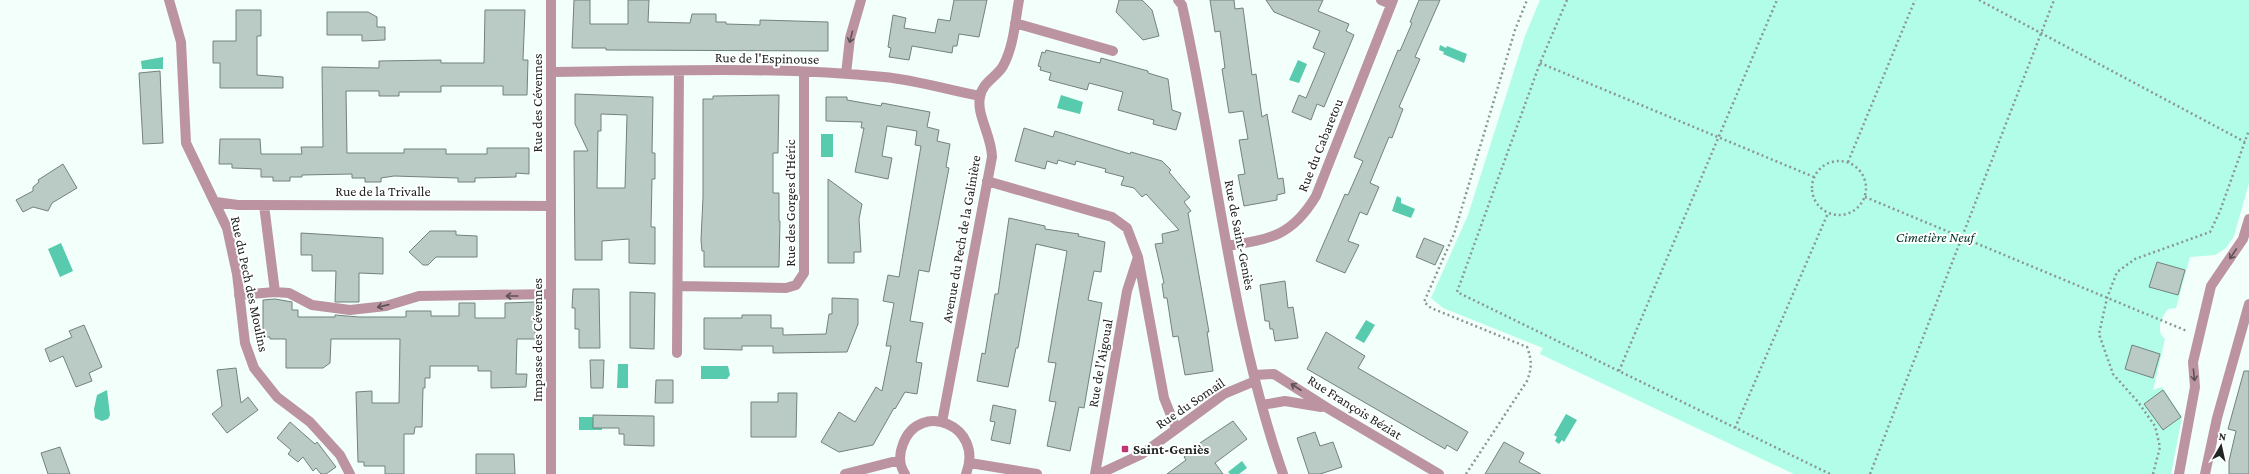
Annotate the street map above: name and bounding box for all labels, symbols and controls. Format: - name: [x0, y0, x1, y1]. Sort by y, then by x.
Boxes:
- one-way arrow: [846, 30, 854, 43]
- street label: Rue de l'Espinouse: [715, 49, 819, 67]
- street label: Rue des Cévennes: [529, 54, 545, 152]
- street label: Rue du Cabaretou: [1294, 95, 1346, 194]
- street label: Rue des Gorges d'Héric: [782, 139, 798, 267]
- street label: Avenue du Pech de la Galinière: [938, 154, 984, 324]
- street label: Rue de Saint-Geniès: [1221, 179, 1259, 291]
- street label: Rue de la Trivalle: [335, 183, 431, 199]
- street label: Rue du Pech des Moulins: [228, 215, 272, 353]
- park label: Cimetière Neuf: [1896, 229, 1977, 245]
- one-way arrow: [2229, 248, 2237, 259]
- street label: Impasse des Cévennes: [529, 278, 545, 402]
- one-way arrow: [506, 292, 519, 300]
- one-way arrow: [377, 302, 390, 310]
- street label: Rue de l'Aigoual: [1084, 317, 1116, 409]
- one-way arrow: [2190, 368, 2198, 381]
- street label: Rue François Béziat: [1305, 372, 1405, 443]
- street label: Rue du Somail: [1152, 374, 1228, 432]
- one-way arrow: [1291, 383, 1302, 392]
- north arrow: [2201, 426, 2241, 466]
- text: N: [2218, 430, 2228, 443]
- place label: Saint-Geniès: [1133, 441, 1209, 457]
- marker: Saint-Geniès: [1120, 444, 1130, 454]

